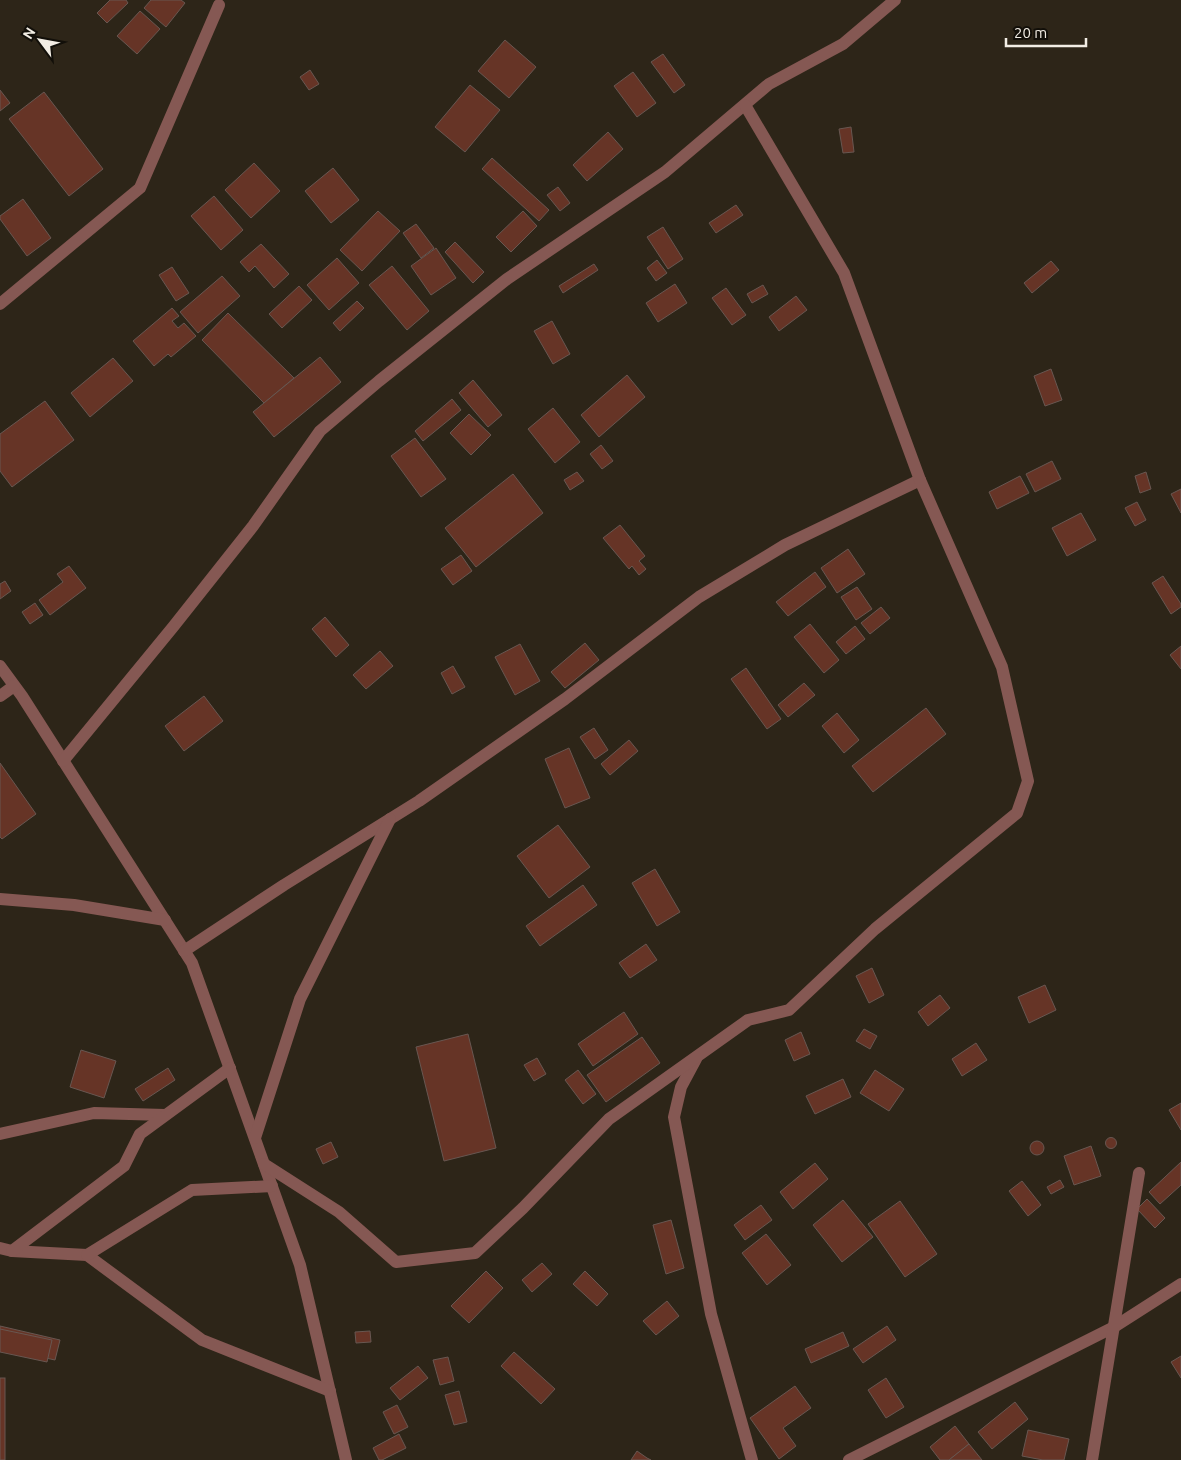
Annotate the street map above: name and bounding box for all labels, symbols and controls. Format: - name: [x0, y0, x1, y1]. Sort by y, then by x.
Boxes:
- north arrow: [15, 15, 65, 65]
- scale bar: [1006, 15, 1086, 47]
- text: N: [19, 24, 39, 42]
- text: 20 m: [1014, 24, 1047, 41]

